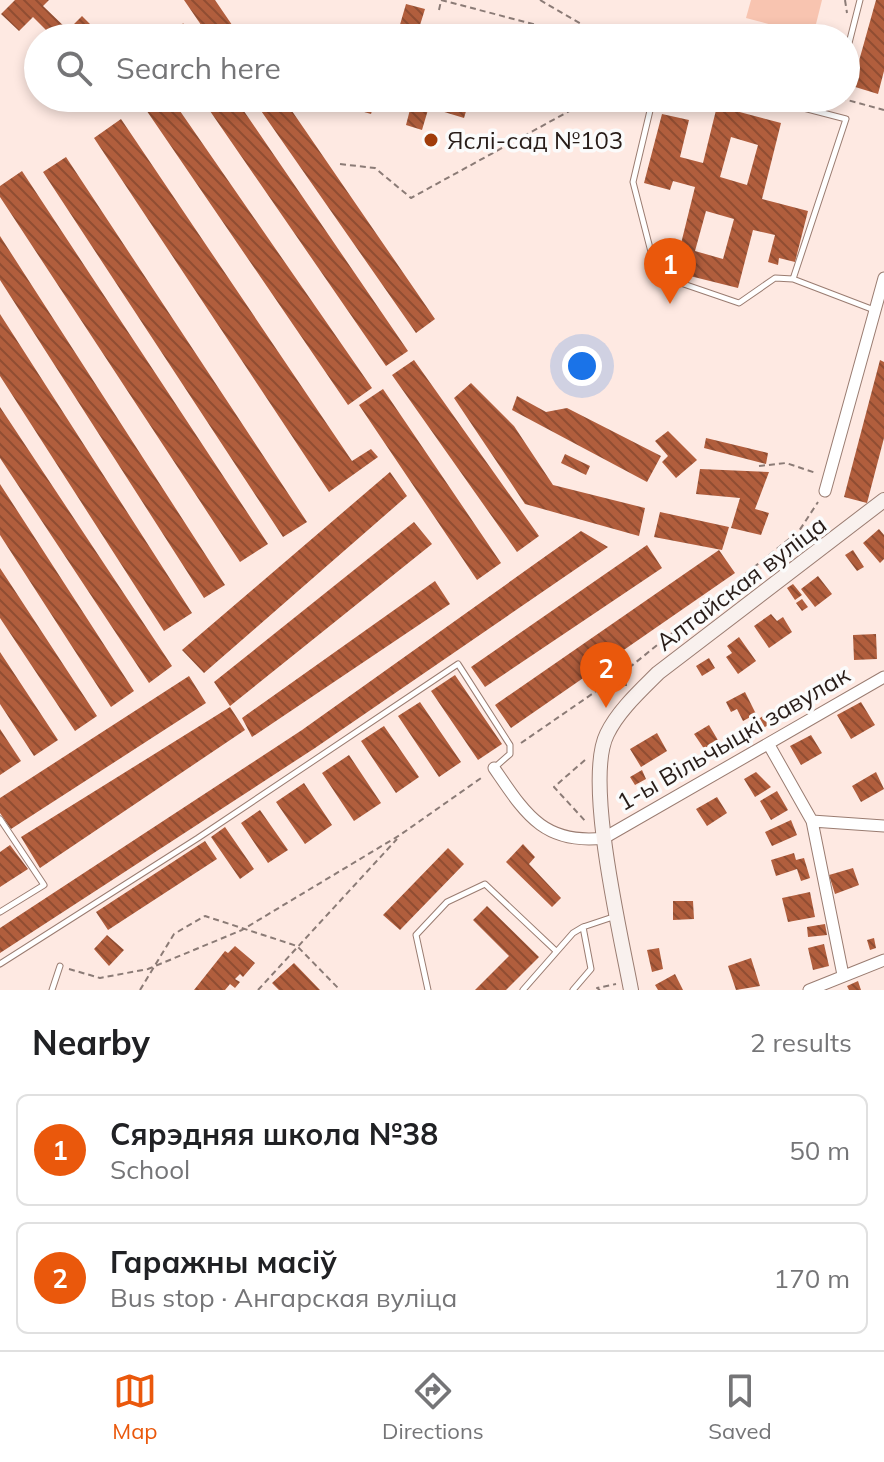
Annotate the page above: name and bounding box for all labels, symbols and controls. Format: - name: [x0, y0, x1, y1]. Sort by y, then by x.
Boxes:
- search box: [24, 24, 860, 112]
- icon: search: [52, 46, 96, 90]
- text: Search here: [116, 49, 281, 87]
- place label: Яслі-сад №103: [447, 125, 623, 155]
- marker: Яслі-сад №103: [422, 131, 440, 149]
- pin: 1: [644, 238, 696, 304]
- your location: [562, 346, 602, 386]
- street label: Алтайская вуліца: [650, 509, 832, 657]
- pin: 2: [580, 642, 632, 708]
- street label: 1-ы Вільчыцкі завулак: [611, 659, 855, 817]
- text: Nearby: [32, 1021, 150, 1064]
- text: 2 results: [750, 1026, 852, 1059]
- text: Сярэдняя школа №38: [110, 1115, 438, 1153]
- text: 1: [52, 1134, 68, 1167]
- text: 50 m: [789, 1134, 850, 1167]
- text: School: [110, 1153, 190, 1186]
- text: Гаражны масіў: [110, 1243, 337, 1281]
- text: 2: [52, 1262, 68, 1295]
- text: 170 m: [774, 1262, 850, 1295]
- text: Bus stop · Ангарская вуліца: [110, 1281, 457, 1314]
- tab: Map: [112, 1369, 158, 1445]
- tab: Directions: [382, 1369, 484, 1445]
- tab: Saved: [708, 1369, 772, 1445]

